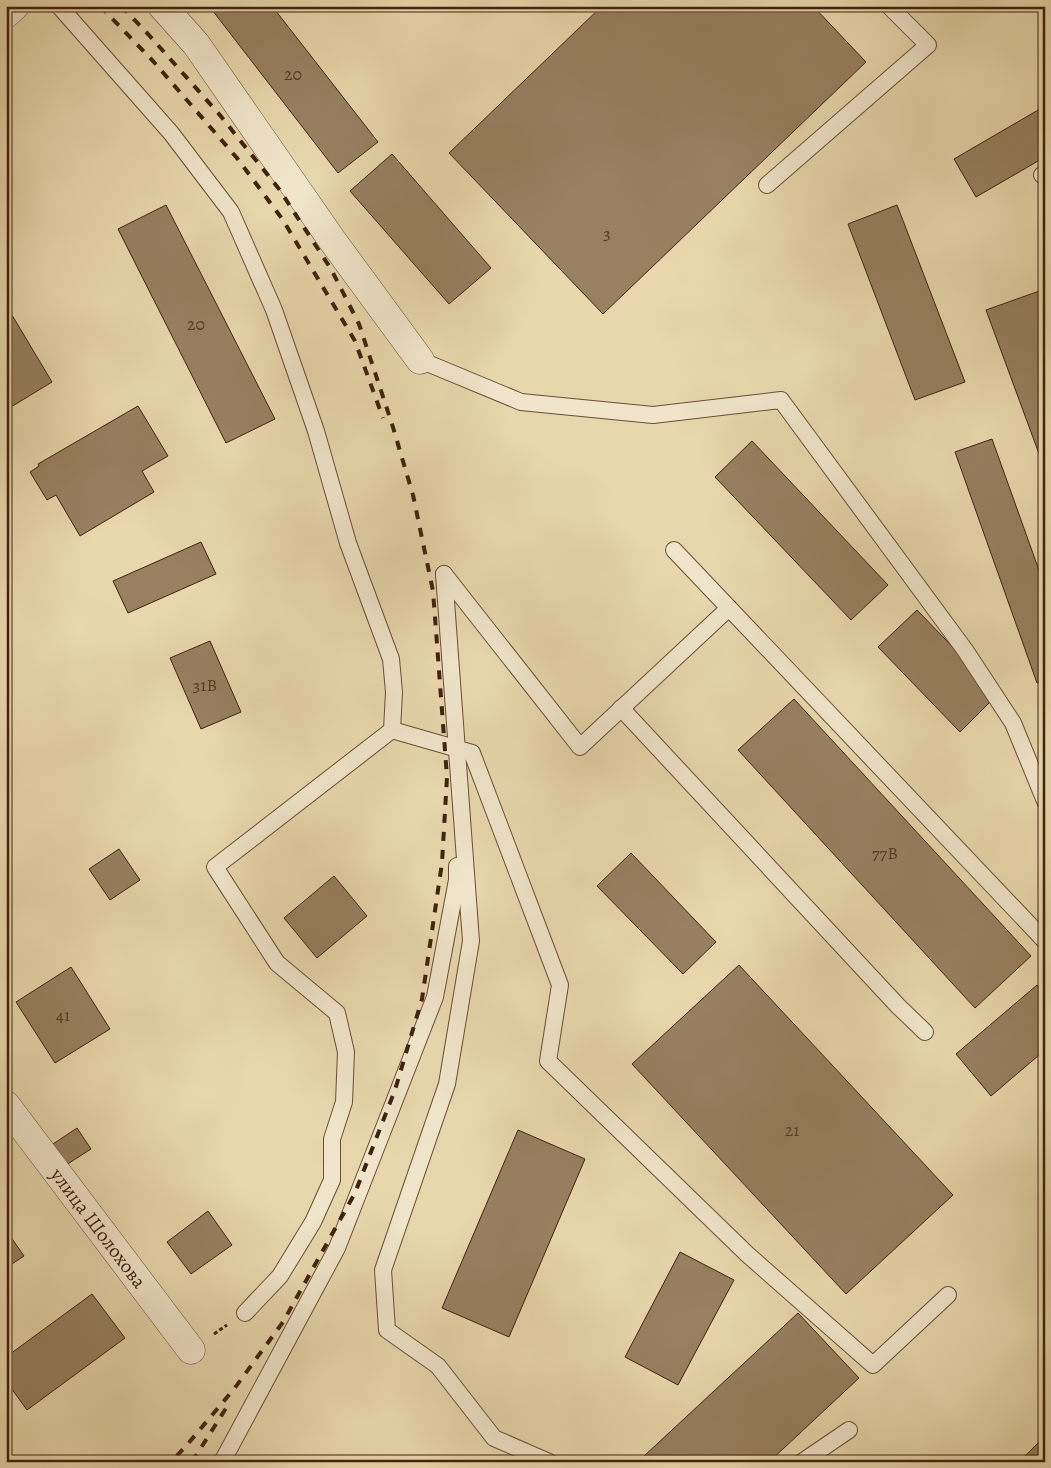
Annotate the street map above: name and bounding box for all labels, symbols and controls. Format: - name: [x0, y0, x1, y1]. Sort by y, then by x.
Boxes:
- house number: 20: [284, 62, 302, 86]
- house number: 3: [603, 221, 611, 245]
- house number: 20: [187, 312, 205, 336]
- house number: 31В: [193, 673, 217, 697]
- house number: 77В: [872, 841, 898, 865]
- house number: 41: [56, 1003, 70, 1027]
- house number: 21: [785, 1118, 799, 1142]
- street label: улица Шолохова: [44, 1162, 153, 1294]

